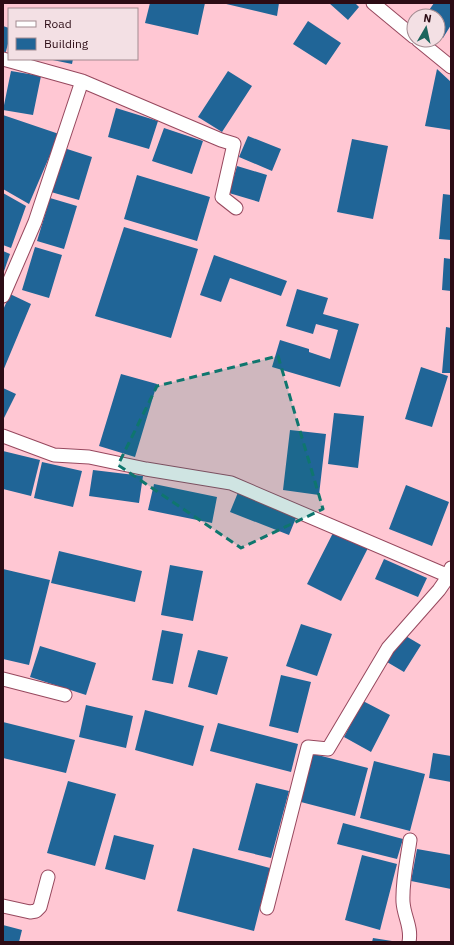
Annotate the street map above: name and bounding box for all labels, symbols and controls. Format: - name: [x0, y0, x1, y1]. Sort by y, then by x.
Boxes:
- legend: [8, 8, 138, 60]
- north arrow: [406, 8, 446, 48]
- text: N: [423, 11, 433, 26]
- text: Road: [44, 16, 72, 31]
- text: Building: [44, 36, 89, 51]

